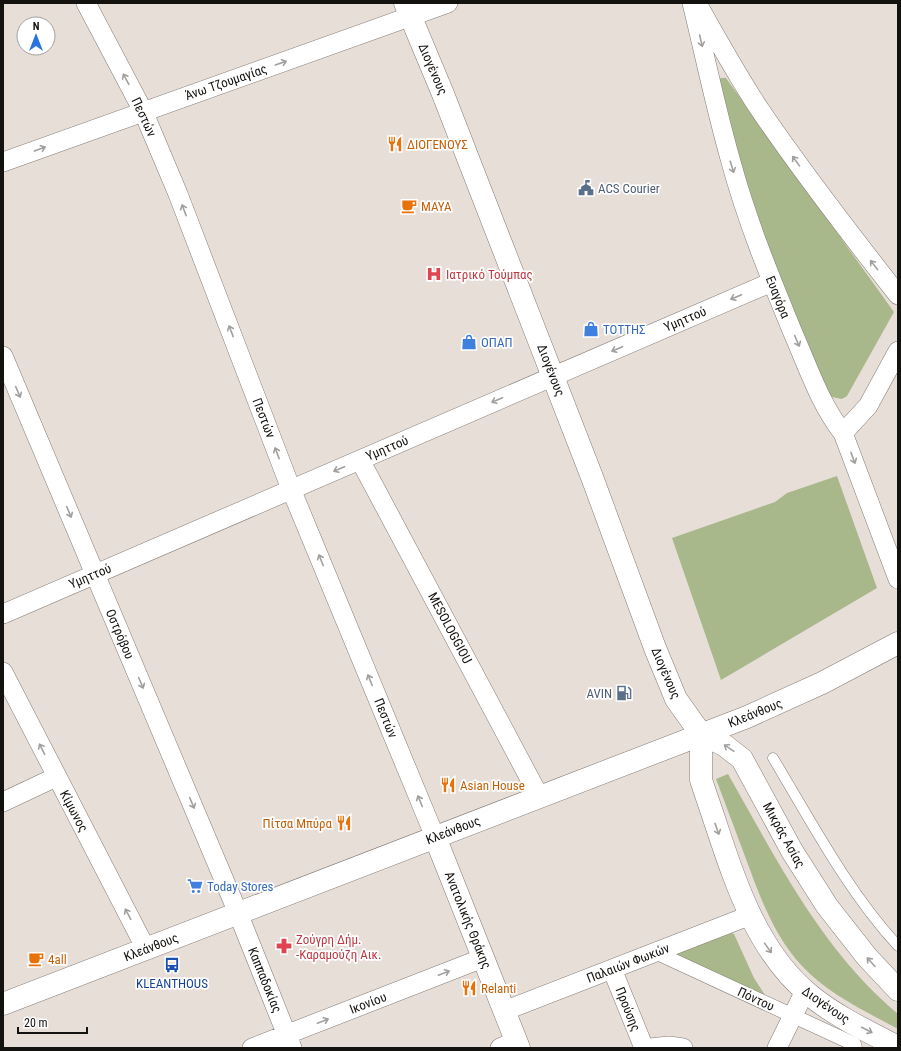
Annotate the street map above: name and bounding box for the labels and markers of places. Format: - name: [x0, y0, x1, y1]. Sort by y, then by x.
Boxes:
- restaurant icon: ΔΙΟΓΕΝΟΥΣ: [386, 135, 404, 153]
- place label: ΔΙΟΓΕΝΟΥΣ: [407, 137, 468, 152]
- public building icon: ACS Courier: [577, 179, 595, 197]
- place label: ACS Courier: [598, 181, 660, 196]
- cafe icon: MAYA: [400, 197, 418, 215]
- place label: MAYA: [421, 199, 452, 214]
- hospital icon: Ιατρικό Τούμπας: [425, 265, 443, 283]
- place label: Ιατρικό Τούμπας: [446, 267, 533, 282]
- shop icon: ΤΟΤΤΗΣ: [582, 320, 600, 338]
- place label: ΤΟΤΤΗΣ: [603, 322, 646, 337]
- shop icon: ΟΠΑΠ: [460, 333, 478, 351]
- place label: ΟΠΑΠ: [481, 335, 512, 350]
- fuel station icon: AVIN: [615, 684, 633, 702]
- place label: AVIN: [586, 686, 612, 701]
- restaurant icon: Asian House: [439, 776, 457, 794]
- place label: Asian House: [460, 778, 525, 793]
- restaurant icon: Πίτσα Μπύρα: [335, 814, 353, 832]
- place label: Πίτσα Μπύρα: [263, 816, 333, 831]
- supermarket icon: Today Stores: [186, 877, 204, 895]
- place label: Today Stores: [207, 879, 274, 894]
- place label: Ζούγρη Δήμ. -Καραμούζη Αικ.: [296, 932, 381, 962]
- pharmacy icon: Ζούγρη Δήμ. -Καραμούζη Αικ.: [275, 937, 293, 955]
- cafe icon: 4all: [27, 950, 45, 968]
- place label: 4all: [48, 952, 67, 967]
- bus stop icon: KLEANTHOUS: [163, 956, 181, 974]
- place label: KLEANTHOUS: [136, 976, 208, 991]
- restaurant icon: Relanti: [460, 979, 478, 997]
- place label: Relanti: [481, 981, 516, 996]

